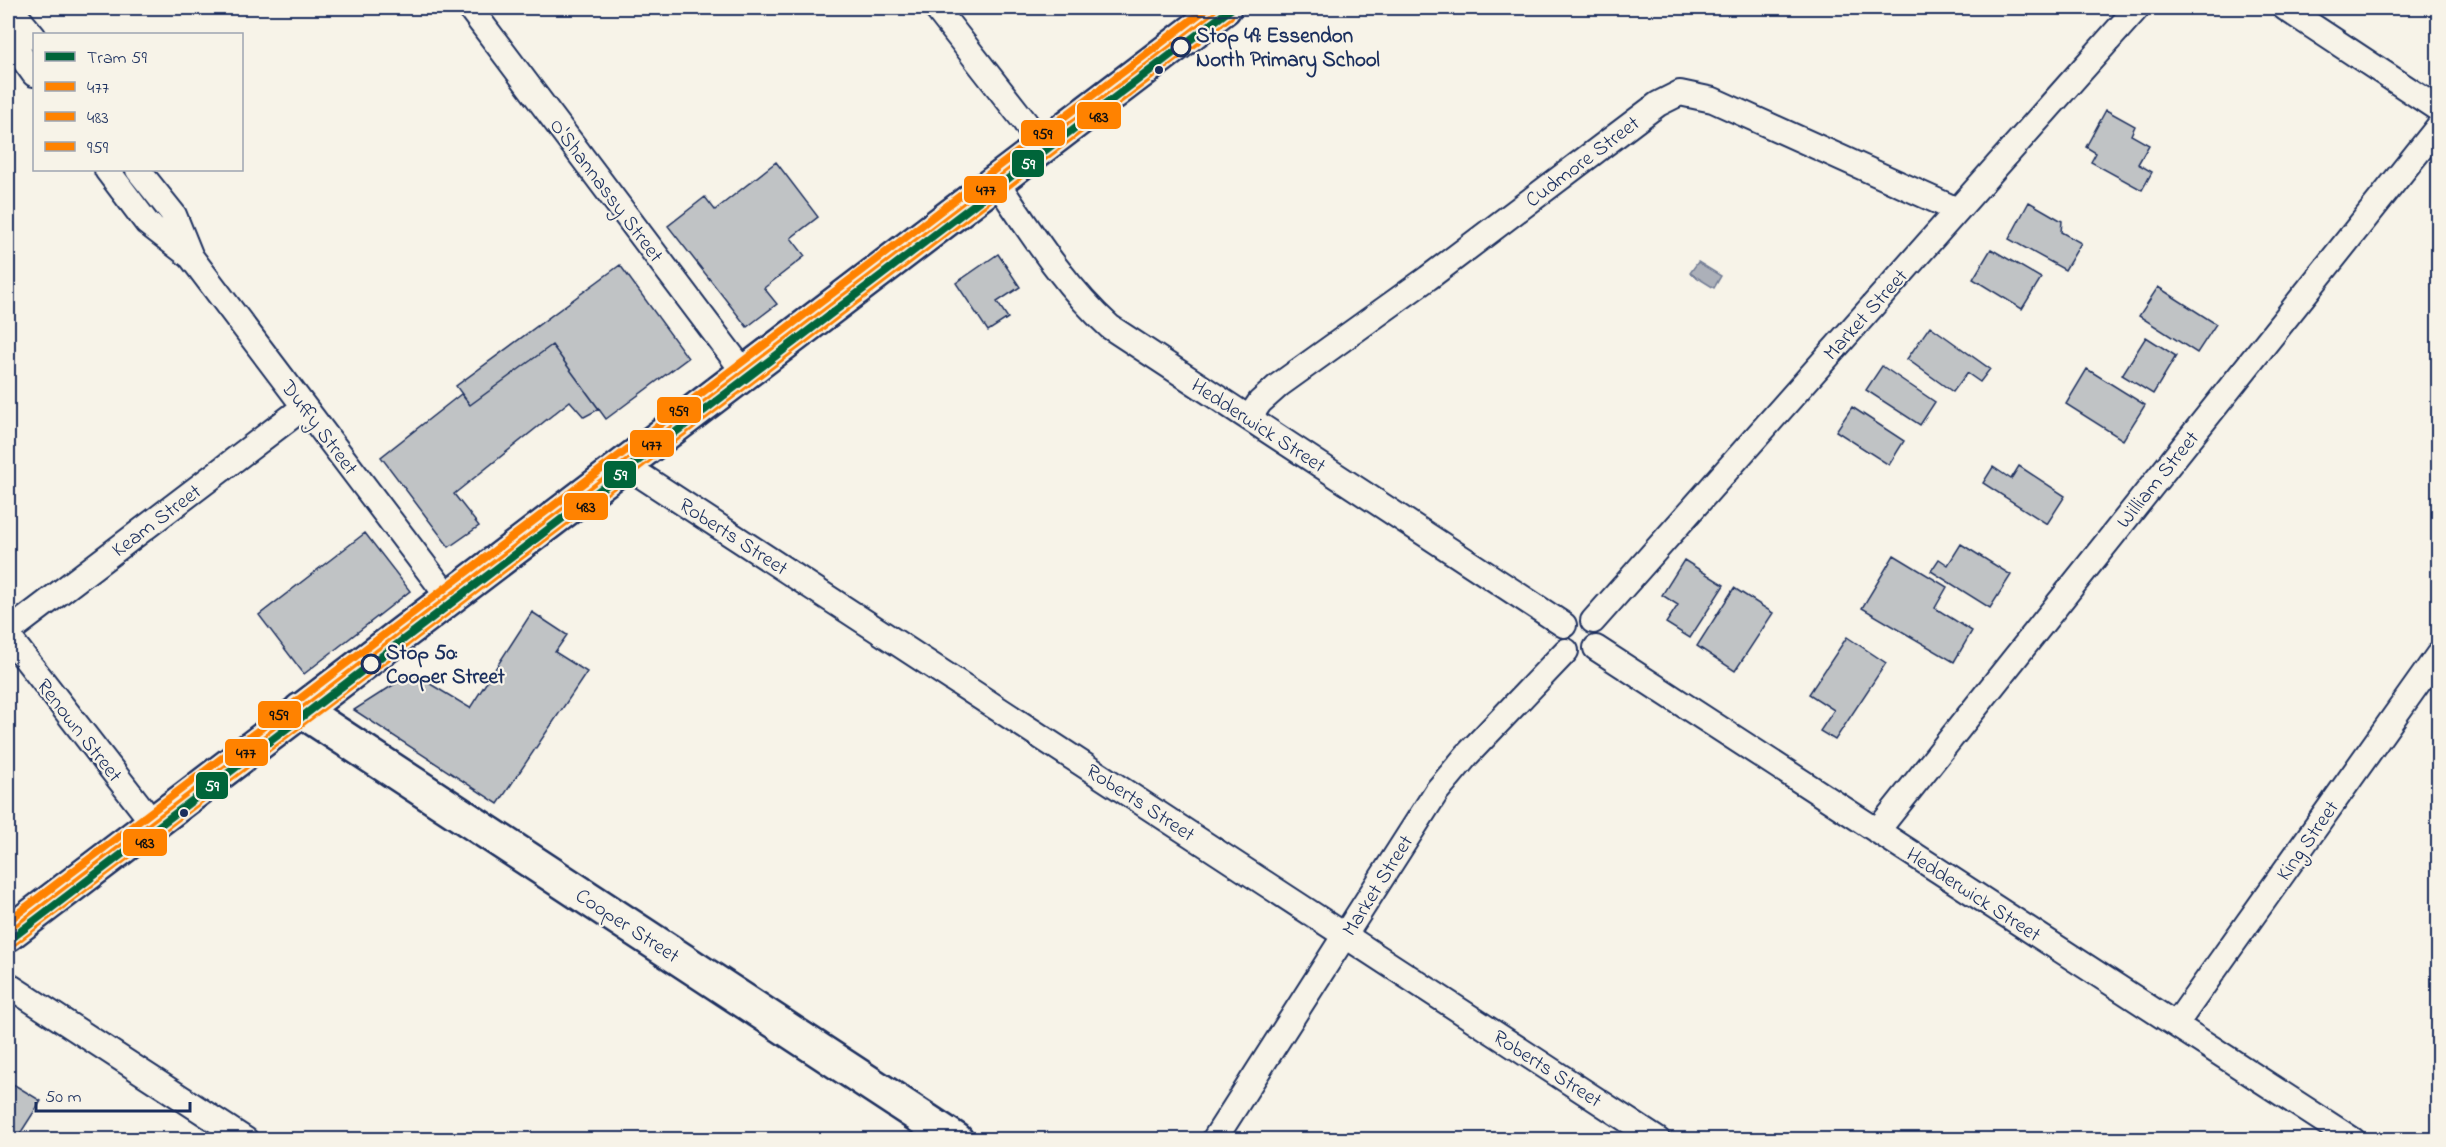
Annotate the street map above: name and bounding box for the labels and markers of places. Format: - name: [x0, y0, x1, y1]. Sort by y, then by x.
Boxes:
- place label: Stop 49: Essendon North Primary School: [1196, 22, 1380, 78]
- marker: Stop 49: Essendon North Primary School: [1171, 37, 1191, 57]
- unlabelled marker: [1153, 64, 1165, 76]
- place label: Stop 50: Cooper Street: [386, 639, 506, 693]
- marker: Stop 50: Cooper Street: [361, 654, 381, 674]
- unlabelled marker: [178, 807, 190, 819]

